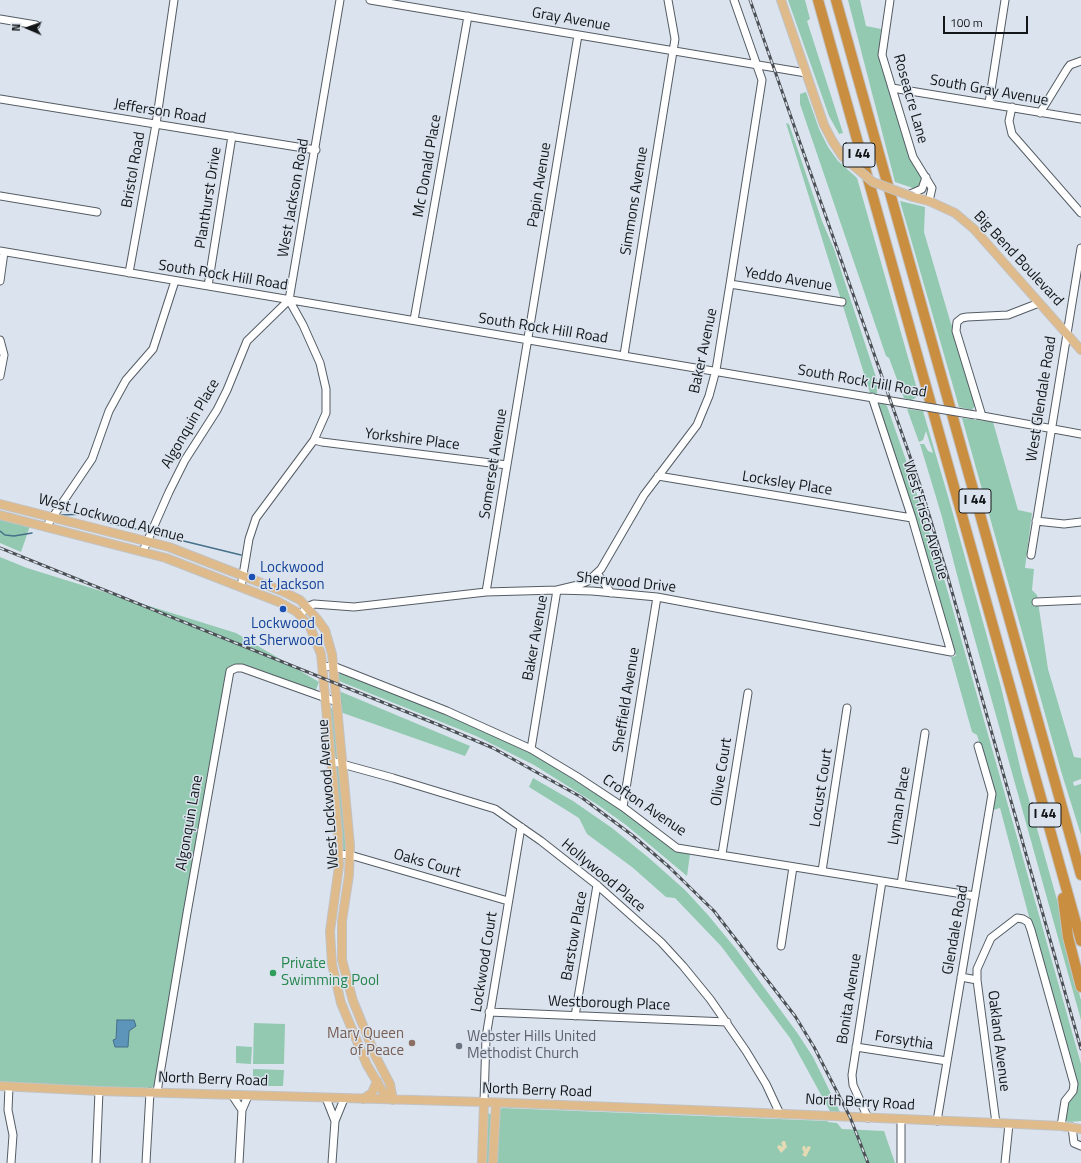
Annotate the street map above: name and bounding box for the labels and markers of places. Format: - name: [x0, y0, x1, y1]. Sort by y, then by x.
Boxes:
- place label: Lockwood at Jackson: [260, 559, 325, 594]
- marker: Lockwood at Jackson: [247, 572, 257, 582]
- marker: Lockwood at Sherwood: [278, 604, 288, 614]
- place label: Lockwood at Sherwood: [243, 615, 323, 650]
- place label: Private Swimming Pool: [281, 955, 379, 990]
- marker: Private Swimming Pool: [268, 968, 278, 978]
- place label: Mary Queen of Peace: [327, 1025, 404, 1060]
- place label: Webster Hills United Methodist Church: [467, 1028, 596, 1063]
- marker: Mary Queen of Peace: [407, 1038, 417, 1048]
- marker: Webster Hills United Methodist Church: [454, 1041, 464, 1051]

